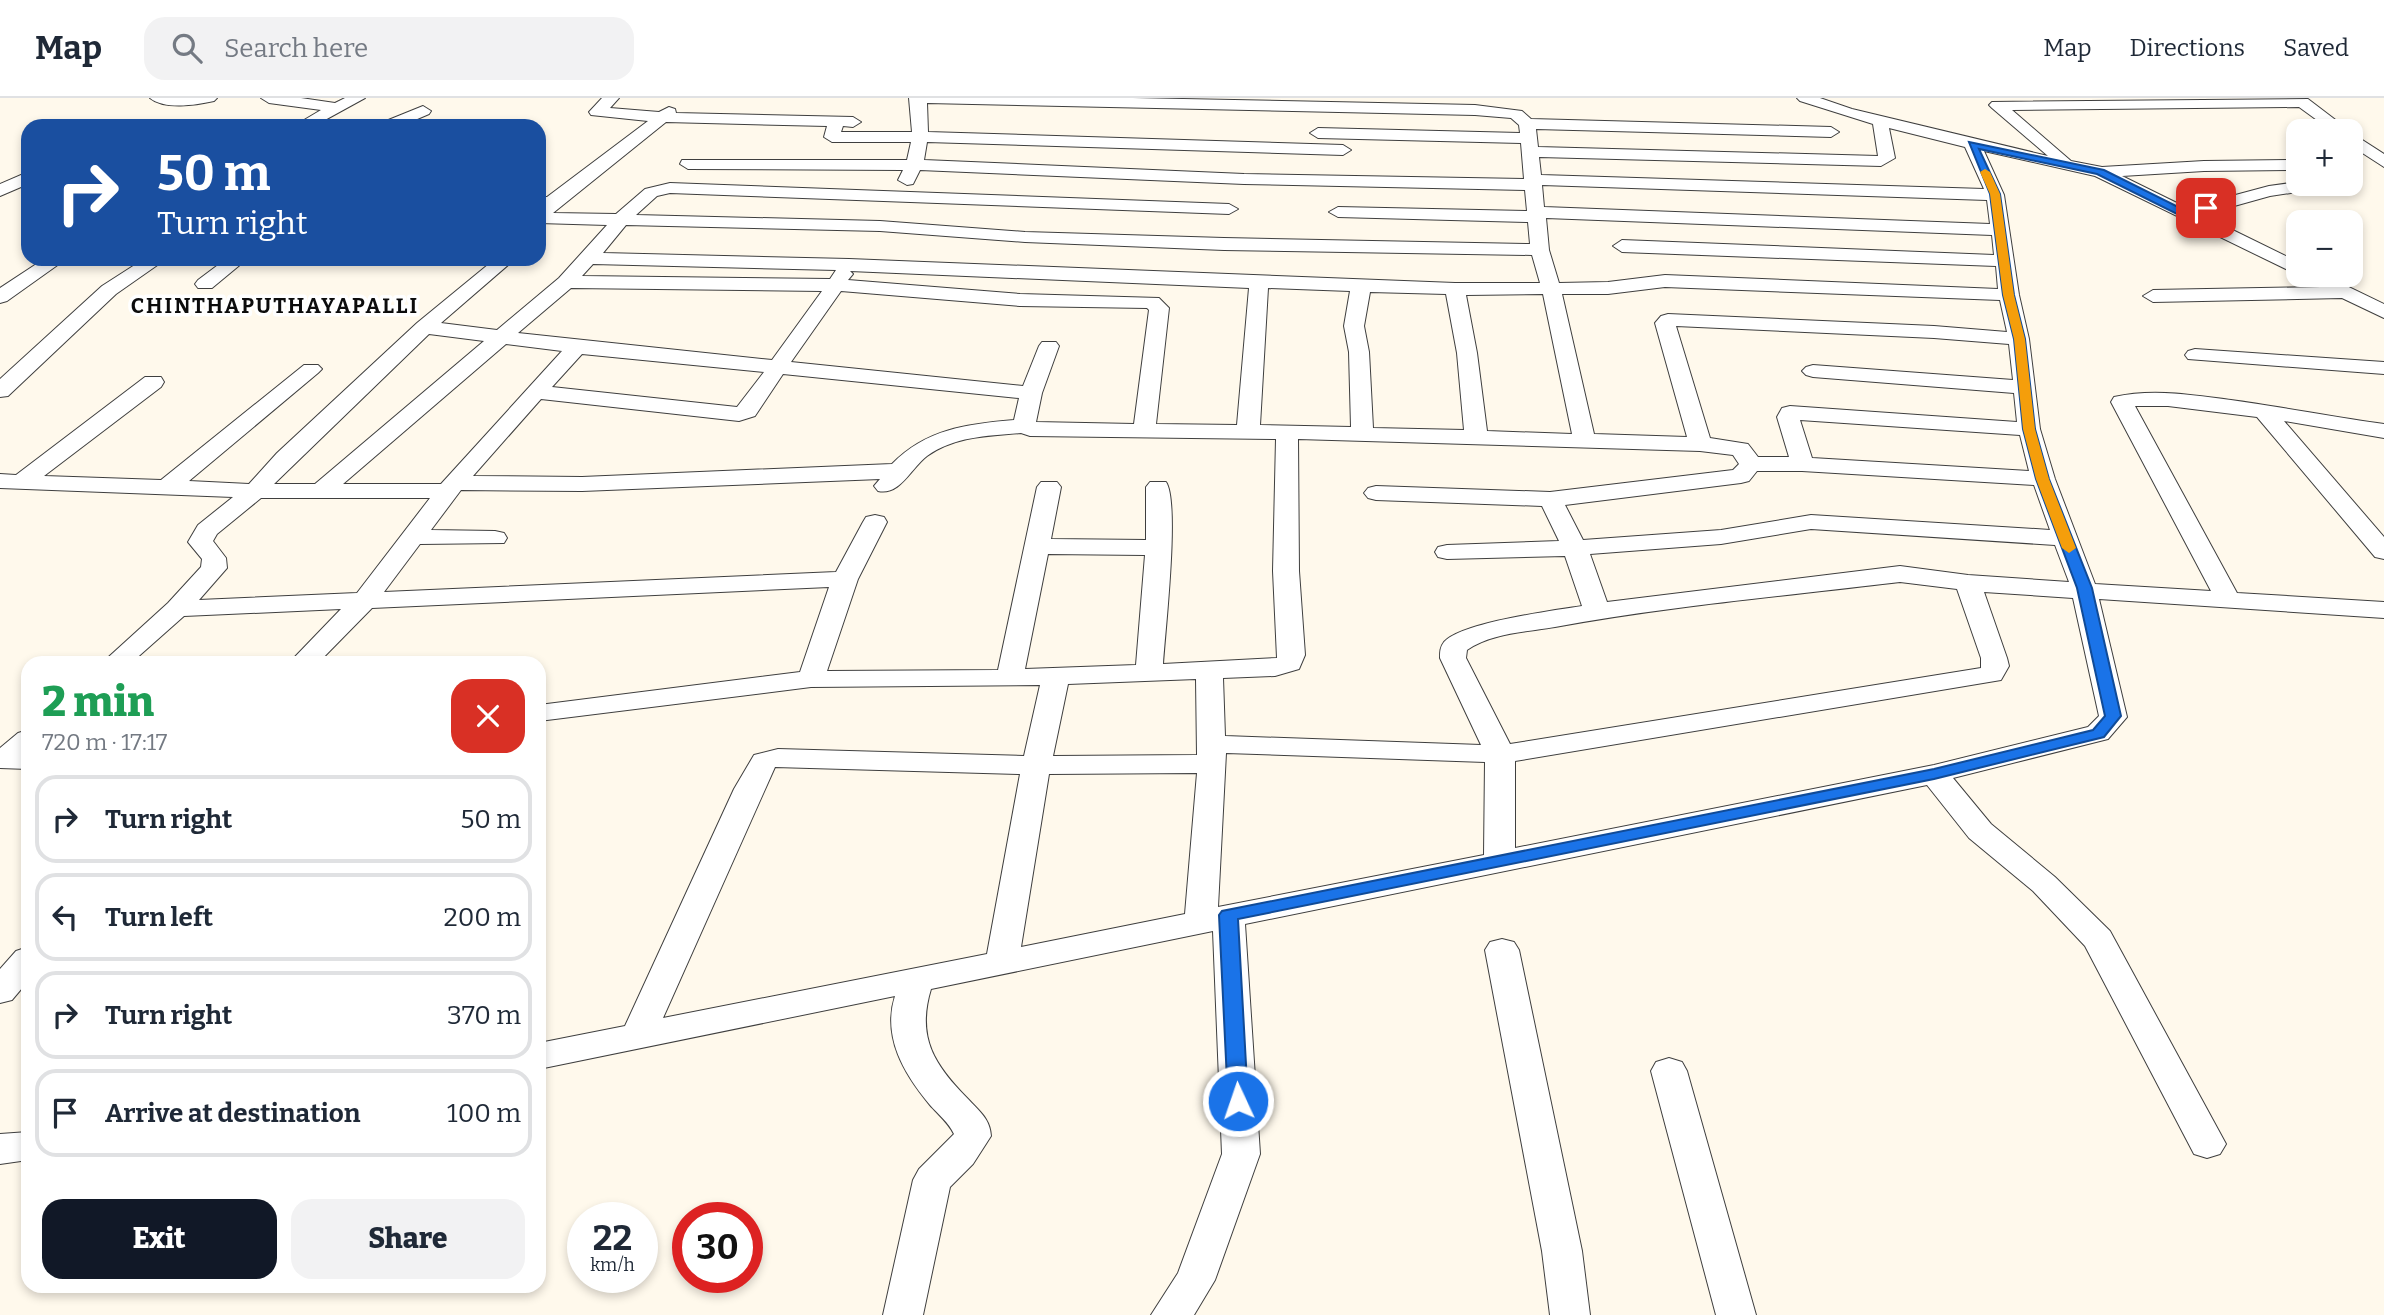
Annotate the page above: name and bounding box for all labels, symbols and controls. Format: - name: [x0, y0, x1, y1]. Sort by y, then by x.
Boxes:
- search box: [144, 17, 634, 80]
- text: Map: [35, 28, 102, 68]
- icon: search: [168, 29, 206, 67]
- text: Search here: [224, 33, 368, 64]
- text: Map: [2043, 34, 2092, 62]
- text: Directions: [2130, 34, 2245, 62]
- text: Saved: [2283, 34, 2349, 62]
- map controls: [2286, 119, 2363, 287]
- button: +: [2286, 119, 2363, 196]
- text: 50 m: [157, 144, 270, 203]
- icon: right: [42, 147, 133, 238]
- pin: [2176, 178, 2236, 238]
- icon: arrive: [2187, 189, 2225, 227]
- text: Turn right: [157, 204, 308, 242]
- button: −: [2286, 210, 2363, 287]
- district label: CHINTHAPUTHAYAPALLI: [131, 293, 419, 319]
- text: 2 min: [42, 677, 154, 727]
- button: close: [451, 679, 525, 753]
- text: 720 m · 17:17: [42, 728, 167, 756]
- icon: right: [46, 800, 84, 838]
- text: Turn right: [105, 804, 232, 835]
- text: 50 m: [460, 804, 521, 835]
- icon: left: [46, 898, 84, 936]
- text: Turn left: [105, 902, 213, 933]
- text: 200 m: [444, 902, 521, 933]
- icon: right: [46, 996, 84, 1034]
- text: Turn right: [105, 1000, 232, 1031]
- text: 370 m: [447, 1000, 521, 1031]
- position arrow: [1201, 1064, 1275, 1138]
- icon: arrive: [46, 1094, 84, 1132]
- text: Arrive at destination: [105, 1098, 360, 1129]
- text: 100 m: [447, 1098, 521, 1129]
- button: Exit: [42, 1199, 277, 1279]
- button: Share: [291, 1199, 525, 1279]
- speed limit sign: 30: [672, 1202, 763, 1293]
- text: 22: [593, 1217, 632, 1259]
- text: km/h: [590, 1254, 635, 1276]

